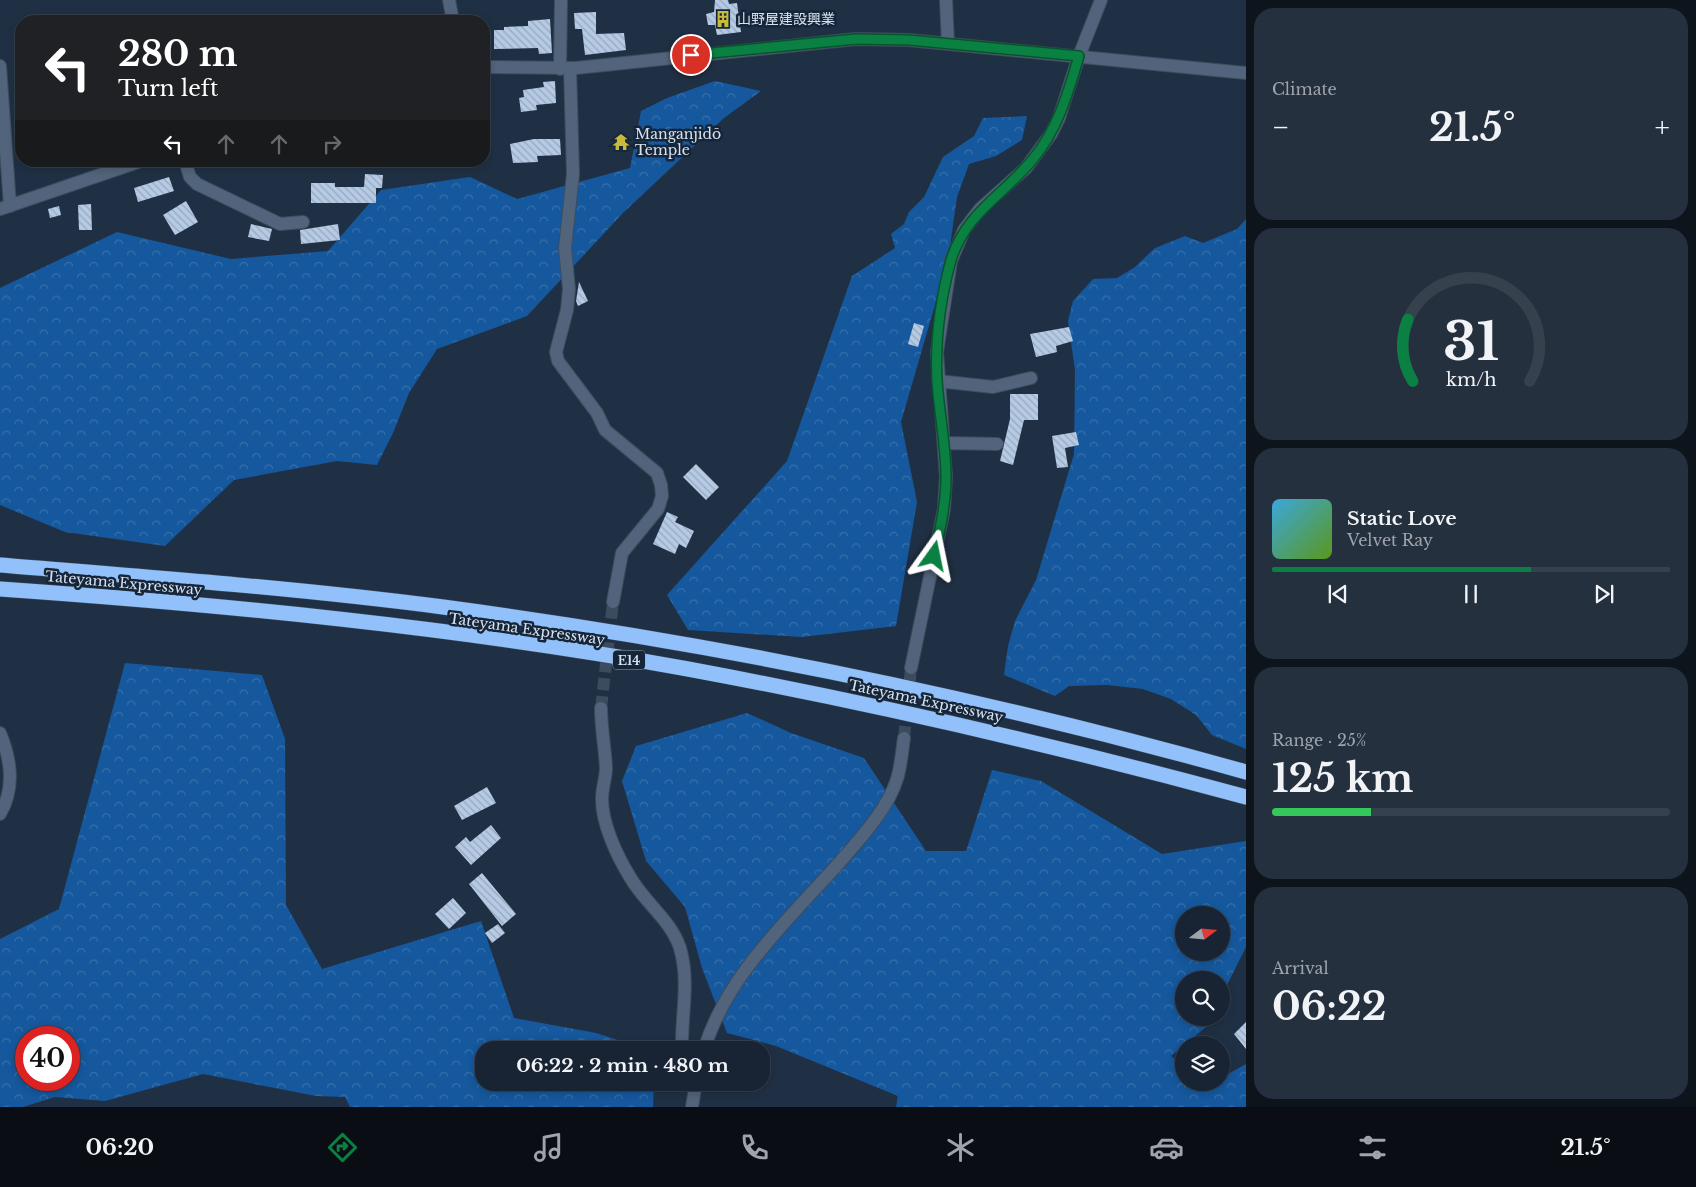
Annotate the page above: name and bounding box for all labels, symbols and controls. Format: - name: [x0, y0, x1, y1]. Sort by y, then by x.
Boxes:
- building icon: 山野屋建設興業: [713, 9, 733, 29]
- place label: 山野屋建設興業: [737, 10, 835, 28]
- text: 280 m: [118, 32, 237, 75]
- pin: [670, 34, 712, 76]
- icon: left: [35, 35, 100, 100]
- icon: arrive: [677, 41, 705, 69]
- text: Turn left: [118, 75, 218, 102]
- text: Climate: [1272, 79, 1337, 99]
- text: 21.5°: [1429, 104, 1515, 151]
- text: −: [1272, 110, 1290, 145]
- text: +: [1655, 110, 1670, 145]
- place label: Manganjidō Temple: [635, 125, 721, 159]
- icon: left: [159, 130, 187, 158]
- icon: ahead: [212, 130, 240, 158]
- icon: ahead: [265, 130, 293, 158]
- icon: right: [318, 130, 346, 158]
- temple icon: Manganjidō Temple: [611, 132, 631, 152]
- text: 31: [1443, 310, 1499, 374]
- text: km/h: [1446, 369, 1496, 391]
- text: Static Love: [1347, 507, 1457, 530]
- position arrow: [907, 529, 959, 581]
- text: Velvet Ray: [1347, 530, 1433, 550]
- street label: Tateyama Expressway: [45, 567, 203, 599]
- icon: previous: [1324, 580, 1352, 608]
- icon: pause: [1457, 580, 1485, 608]
- icon: next: [1590, 580, 1618, 608]
- street label: Tateyama Expressway: [448, 609, 606, 649]
- road number: E14: [613, 650, 645, 670]
- street label: Tateyama Expressway: [847, 676, 1005, 726]
- text: Range · 25%: [1272, 730, 1367, 750]
- text: 125 km: [1272, 755, 1413, 802]
- north arrow: [1175, 906, 1230, 961]
- map controls: [1175, 906, 1230, 1091]
- text: Arrival: [1272, 958, 1329, 978]
- button: search: [1175, 971, 1230, 1026]
- text: 06:22: [1272, 983, 1387, 1030]
- speed limit sign: 40: [15, 1026, 80, 1091]
- button: layers: [1175, 1036, 1230, 1091]
- text: 06:22 · 2 min · 480 m: [516, 1054, 729, 1077]
- icon: directions: [325, 1130, 360, 1165]
- icon: music: [531, 1130, 566, 1165]
- icon: phone: [737, 1130, 772, 1165]
- icon: climate: [943, 1130, 978, 1165]
- icon: car: [1149, 1130, 1184, 1165]
- icon: filters: [1355, 1130, 1390, 1165]
- text: 06:20: [85, 1134, 154, 1161]
- text: 21.5°: [1560, 1134, 1611, 1161]

